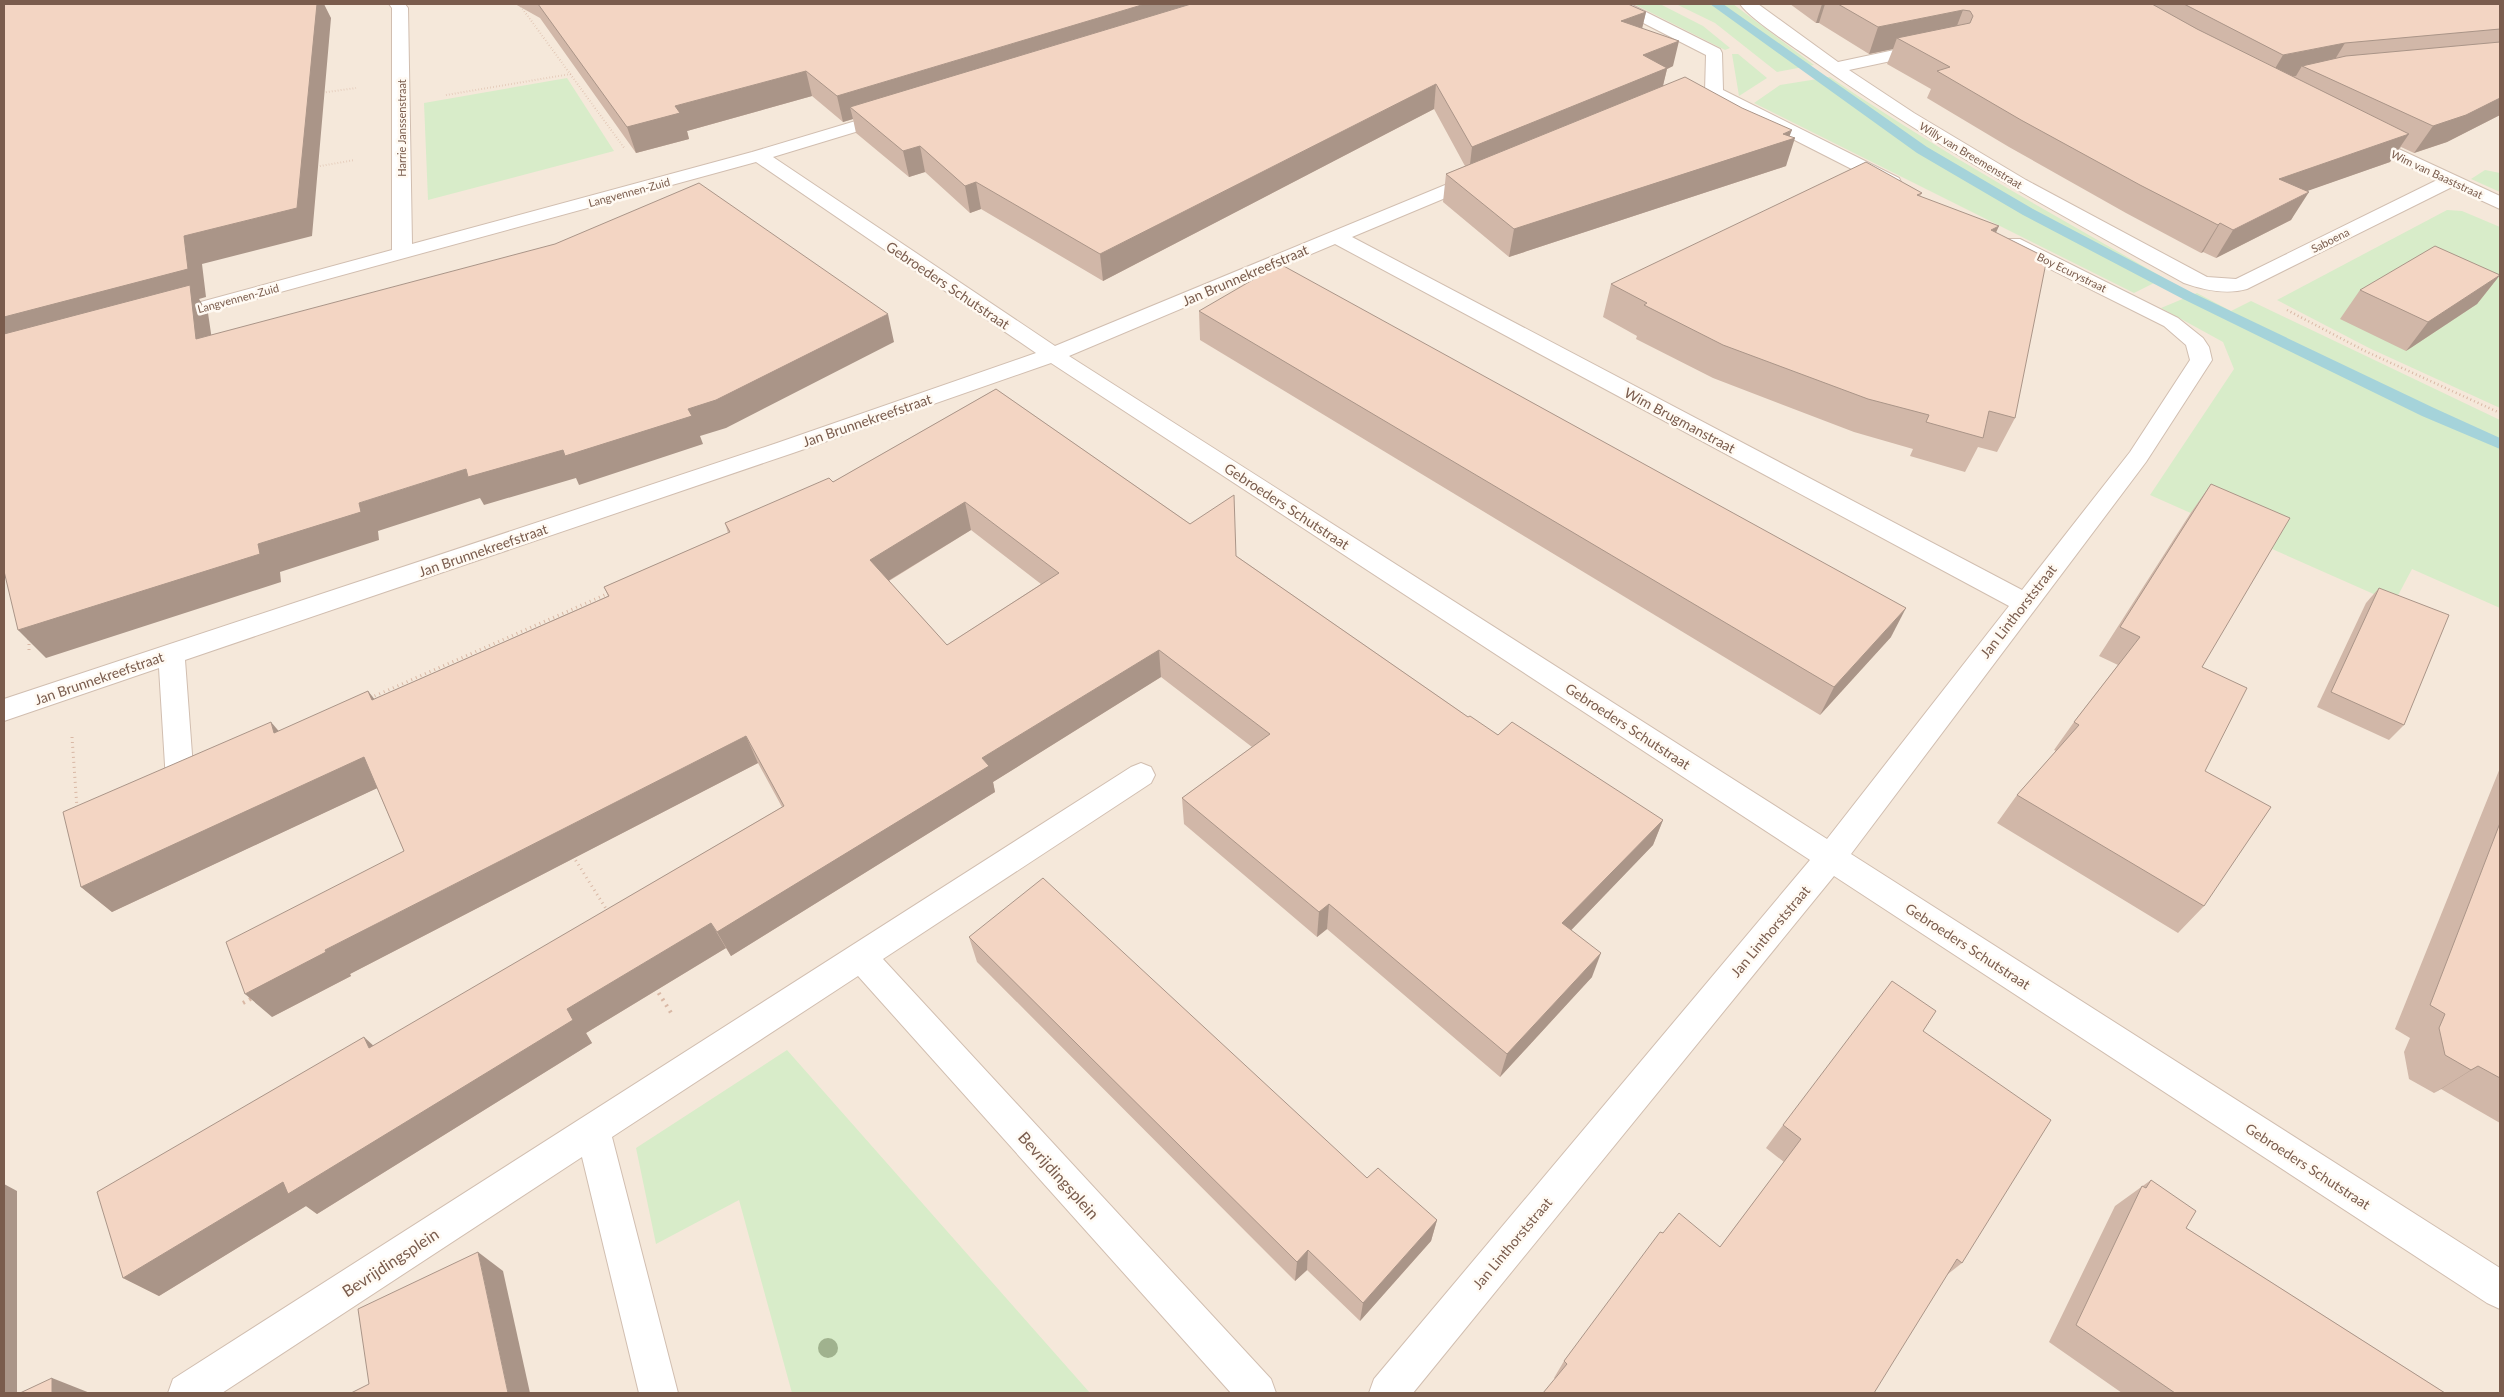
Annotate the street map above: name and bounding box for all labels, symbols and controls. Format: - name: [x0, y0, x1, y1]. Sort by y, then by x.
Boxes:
- street label: Harrie Janssenstraat: [395, 79, 408, 177]
- street label: Willy van Breemenstraat: [1917, 119, 2025, 191]
- street label: Wim van Baaststraat: [2389, 147, 2485, 201]
- street label: Langvennen-Zuid: [587, 175, 671, 209]
- street label: Saboena: [2309, 225, 2351, 255]
- street label: Gebroeders Schutstraat: [883, 237, 1013, 333]
- street label: Jan Brunnekreefstraat: [1179, 241, 1311, 309]
- street label: Boy Ecurystraat: [2035, 250, 2109, 294]
- street label: Langvennen-Zuid: [196, 281, 280, 315]
- street label: Wim Brugmanstraat: [1622, 384, 1738, 456]
- street label: Jan Brunnekreefstraat: [800, 390, 934, 450]
- street label: Gebroeders Schutstraat: [1221, 459, 1353, 553]
- street label: Jan Brunnekreefstraat: [416, 520, 550, 580]
- street label: Jan Linthorststraat: [1976, 561, 2060, 661]
- street label: Jan Brunnekreefstraat: [32, 648, 166, 708]
- street label: Gebroeders Schutstraat: [1562, 679, 1694, 773]
- street label: Jan Linthorststraat: [1727, 882, 1813, 980]
- street label: Gebroeders Schutstraat: [1902, 899, 2034, 993]
- street label: Gebroeders Schutstraat: [2242, 1119, 2374, 1213]
- street label: Bevrijdingsplein: [1015, 1127, 1103, 1223]
- street label: Jan Linthorststraat: [1469, 1194, 1555, 1292]
- street label: Bevrijdingsplein: [338, 1224, 442, 1300]

